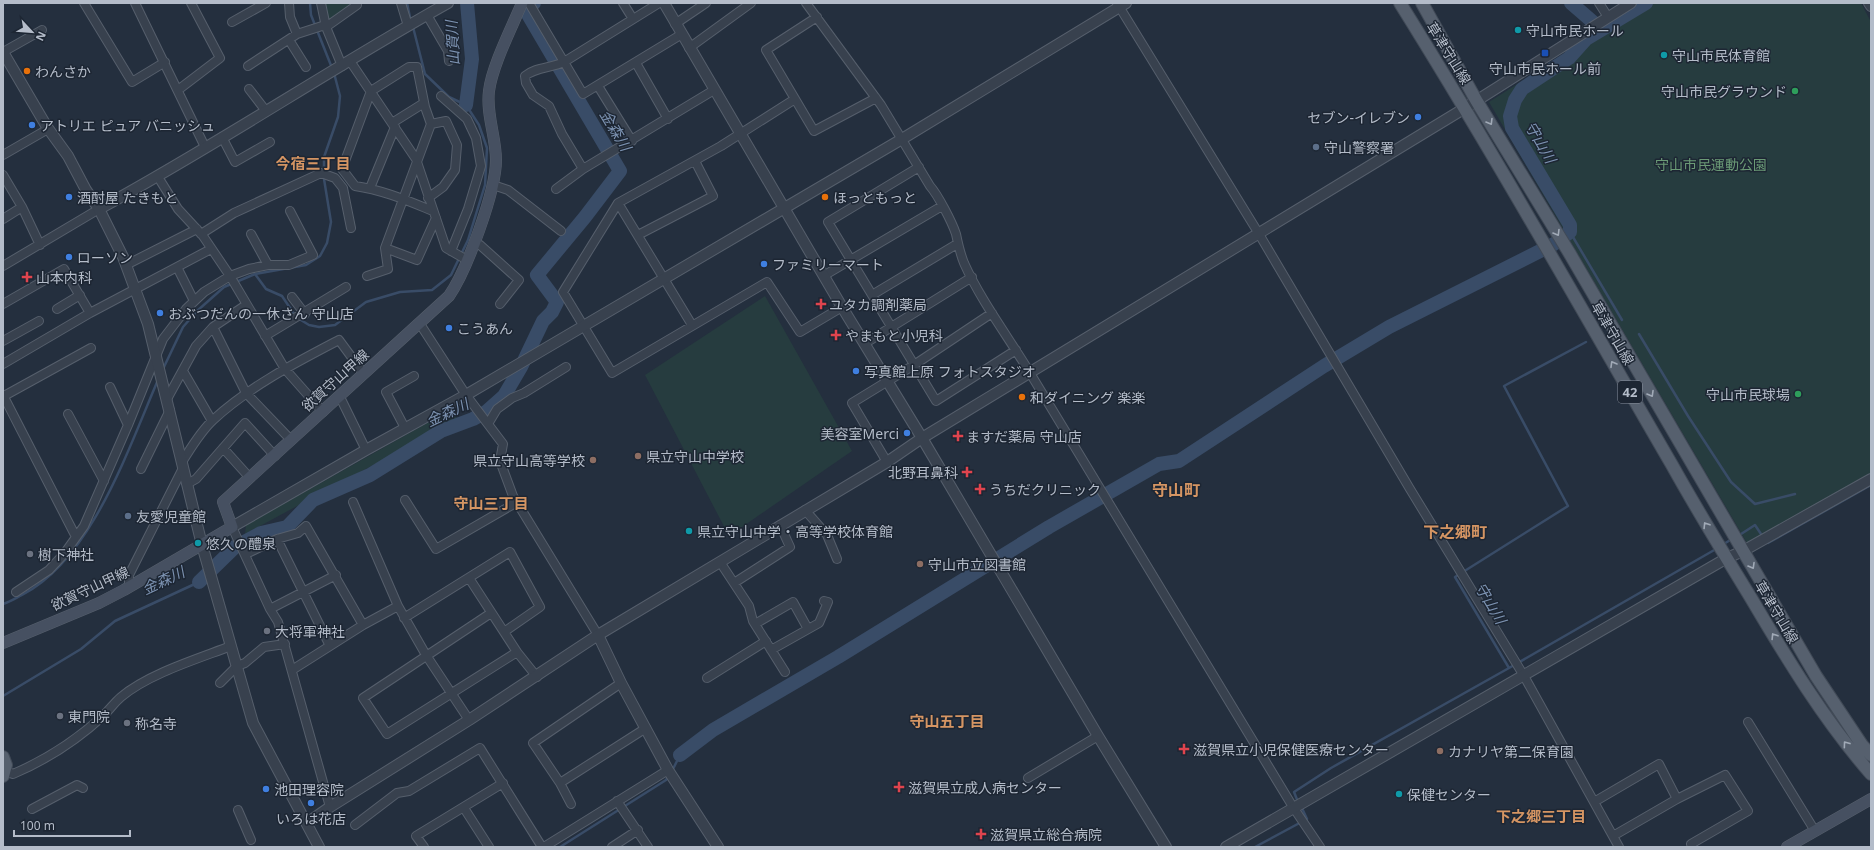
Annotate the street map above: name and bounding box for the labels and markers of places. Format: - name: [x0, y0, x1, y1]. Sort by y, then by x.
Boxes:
- place label: 守山市民ホール: [1526, 21, 1624, 40]
- marker: 守山市民ホール: [1513, 25, 1523, 35]
- place label: 守山市民体育館: [1672, 46, 1770, 65]
- marker: 守山市民ホール前: [1540, 48, 1550, 58]
- marker: 守山市民体育館: [1659, 50, 1669, 60]
- place label: 守山市民ホール前: [1489, 59, 1601, 78]
- place label: わんさか: [35, 62, 91, 81]
- marker: わんさか: [22, 66, 32, 76]
- place label: 守山市民グラウンド: [1661, 82, 1787, 101]
- marker: 守山市民グラウンド: [1790, 86, 1800, 96]
- place label: セブン-イレブン: [1307, 108, 1410, 127]
- marker: セブン-イレブン: [1413, 112, 1423, 122]
- place label: アトリエ ピュア バニッシュ: [40, 116, 215, 135]
- marker: アトリエ ピュア バニッシュ: [27, 120, 37, 130]
- place label: 守山警察署: [1324, 138, 1394, 157]
- marker: 守山警察署: [1311, 142, 1321, 152]
- place label: 酒酎屋 たきもと: [77, 188, 178, 207]
- place label: ほっともっと: [833, 188, 917, 207]
- marker: 酒酎屋 たきもと: [64, 192, 74, 202]
- marker: ほっともっと: [820, 192, 830, 202]
- place label: ローソン: [77, 248, 133, 267]
- marker: ローソン: [64, 252, 74, 262]
- place label: ファミリーマート: [772, 255, 884, 274]
- marker: ファミリーマート: [759, 259, 769, 269]
- place label: 山本内科: [36, 268, 92, 287]
- marker: 山本内科: [21, 271, 33, 283]
- place label: ユタカ調剤薬局: [829, 295, 927, 314]
- marker: ユタカ調剤薬局: [816, 299, 826, 309]
- place label: おぶつだんの一休さん 守山店: [168, 304, 354, 323]
- marker: おぶつだんの一休さん 守山店: [155, 308, 165, 318]
- place label: こうあん: [457, 319, 513, 338]
- marker: こうあん: [444, 323, 454, 333]
- place label: やまもと小児科: [845, 326, 943, 345]
- marker: やまもと小児科: [830, 329, 842, 341]
- place label: 写真館上原 フォトスタジオ: [864, 362, 1036, 381]
- marker: 写真館上原 フォトスタジオ: [851, 366, 861, 376]
- place label: 守山市民球場: [1706, 385, 1790, 404]
- place label: 和ダイニング 楽楽: [1030, 388, 1146, 407]
- marker: 守山市民球場: [1793, 389, 1803, 399]
- marker: 和ダイニング 楽楽: [1017, 392, 1027, 402]
- place label: 美容室Merci: [821, 424, 899, 443]
- place label: ますだ薬局 守山店: [966, 427, 1082, 446]
- marker: 美容室Merci: [902, 428, 912, 438]
- marker: ますだ薬局 守山店: [953, 431, 963, 441]
- place label: 県立守山中学校: [646, 447, 744, 466]
- place label: 県立守山高等学校: [473, 451, 585, 470]
- marker: 県立守山中学校: [633, 451, 643, 461]
- marker: 県立守山高等学校: [588, 455, 598, 465]
- place label: 北野耳鼻科: [888, 463, 958, 482]
- marker: 北野耳鼻科: [961, 466, 973, 478]
- place label: うちだクリニック: [989, 480, 1101, 499]
- marker: うちだクリニック: [974, 483, 986, 495]
- place label: 友愛児童館: [136, 507, 206, 526]
- marker: 友愛児童館: [123, 511, 133, 521]
- place label: 県立守山中学・高等学校体育館: [697, 522, 893, 541]
- marker: 県立守山中学・高等学校体育館: [684, 526, 694, 536]
- place label: 悠久の醴泉: [206, 534, 276, 553]
- marker: 悠久の醴泉: [193, 538, 203, 548]
- place label: 樹下神社: [38, 545, 94, 564]
- marker: 樹下神社: [25, 549, 35, 559]
- place label: 守山市立図書館: [928, 555, 1026, 574]
- marker: 守山市立図書館: [915, 559, 925, 569]
- place label: 大将軍神社: [275, 622, 345, 641]
- marker: 大将軍神社: [262, 626, 272, 636]
- place label: 東門院: [68, 707, 110, 726]
- marker: 東門院: [55, 711, 65, 721]
- place label: 称名寺: [135, 714, 177, 733]
- marker: 称名寺: [122, 718, 132, 728]
- place label: 滋賀県立小児保健医療センター: [1193, 740, 1389, 759]
- place label: カナリヤ第二保育園: [1448, 742, 1574, 761]
- marker: 滋賀県立小児保健医療センター: [1178, 743, 1190, 755]
- marker: カナリヤ第二保育園: [1435, 746, 1445, 756]
- place label: 滋賀県立成人病センター: [908, 778, 1062, 797]
- place label: 池田理容院: [274, 780, 344, 799]
- marker: 滋賀県立成人病センター: [893, 781, 905, 793]
- marker: 池田理容院: [261, 784, 271, 794]
- place label: 保健センター: [1407, 785, 1491, 804]
- marker: 保健センター: [1394, 789, 1404, 799]
- marker: いろは花店: [306, 798, 316, 808]
- place label: いろは花店: [276, 809, 346, 828]
- place label: 滋賀県立総合病院: [990, 825, 1102, 844]
- marker: 滋賀県立総合病院: [975, 828, 987, 840]

